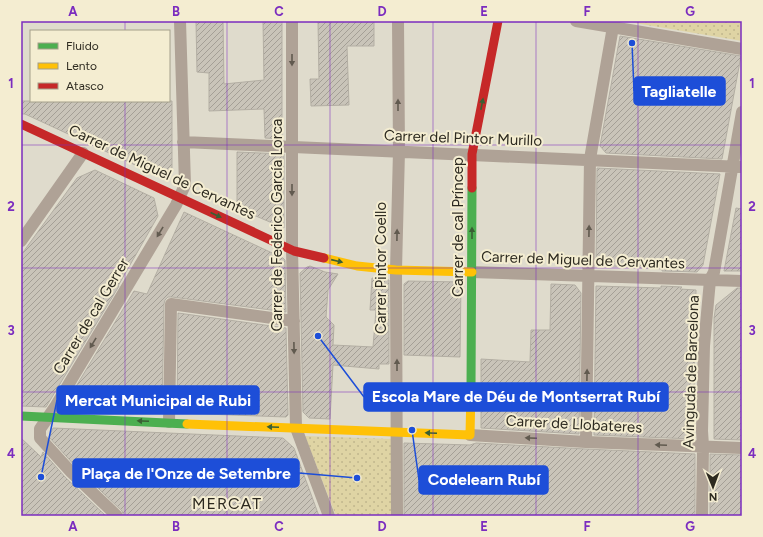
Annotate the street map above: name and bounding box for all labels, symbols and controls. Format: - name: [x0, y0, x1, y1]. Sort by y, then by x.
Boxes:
- text: A: [68, 4, 78, 19]
- text: B: [172, 4, 180, 19]
- text: C: [274, 4, 284, 19]
- text: D: [377, 4, 387, 19]
- text: E: [480, 4, 488, 19]
- text: F: [583, 4, 591, 19]
- text: G: [685, 4, 695, 19]
- legend: [30, 30, 170, 102]
- text: Fluido: [66, 39, 99, 53]
- one-way arrow: [289, 54, 295, 67]
- text: Lento: [66, 59, 97, 73]
- text: 1: [8, 76, 14, 91]
- text: 1: [749, 76, 755, 91]
- callout: Tagliatelle: [634, 77, 725, 105]
- text: Atasco: [66, 79, 104, 93]
- text: Tagliatelle: [642, 82, 717, 101]
- one-way arrow: [395, 98, 401, 111]
- one-way arrow: [479, 98, 485, 110]
- street label: Carrer de Federico García Lorca: [268, 119, 286, 331]
- street label: Carrer de Miguel de Cervantes: [66, 121, 258, 223]
- street label: Carrer del Pintor Murillo: [384, 126, 543, 150]
- street label: Carrer de cal Príncep: [449, 157, 467, 297]
- one-way arrow: [289, 184, 295, 197]
- text: 2: [7, 199, 15, 214]
- text: 2: [748, 199, 756, 214]
- street label: Carrer Pintor Coello: [372, 202, 390, 334]
- one-way arrow: [210, 212, 221, 218]
- one-way arrow: [586, 224, 592, 237]
- one-way arrow: [157, 226, 164, 238]
- one-way arrow: [469, 226, 475, 239]
- one-way arrow: [394, 228, 400, 241]
- street label: Carrer de Miguel de Cervantes: [481, 247, 685, 273]
- street label: Carrer de cal Gerrer: [49, 255, 133, 377]
- one-way arrow: [330, 258, 343, 264]
- street label: Avinguda de Barcelona: [679, 295, 703, 449]
- text: 3: [7, 323, 15, 338]
- text: 3: [748, 323, 756, 338]
- one-way arrow: [90, 337, 97, 349]
- one-way arrow: [291, 342, 297, 355]
- one-way arrow: [394, 358, 400, 371]
- one-way arrow: [583, 369, 590, 381]
- callout: Escola Mare de Déu de Montserrat Rubí: [364, 383, 668, 411]
- callout: Mercat Municipal de Rubi: [57, 386, 259, 414]
- text: Escola Mare de Déu de Montserrat Rubí: [372, 387, 661, 406]
- text: Mercat Municipal de Rubi: [65, 391, 251, 410]
- street label: Carrer de Llobateres: [505, 411, 643, 437]
- one-way arrow: [136, 418, 149, 424]
- one-way arrow: [266, 424, 279, 430]
- one-way arrow: [424, 430, 437, 436]
- one-way arrow: [525, 435, 537, 442]
- one-way arrow: [655, 441, 667, 448]
- text: 4: [7, 446, 15, 461]
- text: 4: [748, 446, 756, 461]
- callout: Plaça de l'Onze de Setembre: [73, 459, 299, 487]
- text: Plaça de l'Onze de Setembre: [81, 464, 291, 483]
- callout: Codelearn Rubí: [419, 466, 548, 494]
- north arrow: [693, 467, 733, 507]
- text: Codelearn Rubí: [428, 470, 541, 489]
- text: N: [709, 490, 718, 503]
- district label: MERCAT: [192, 494, 262, 513]
- text: A: [68, 519, 78, 534]
- text: B: [172, 519, 180, 534]
- text: C: [274, 519, 284, 534]
- text: D: [377, 519, 387, 534]
- text: E: [480, 519, 488, 534]
- text: F: [583, 519, 591, 534]
- text: G: [685, 519, 695, 534]

